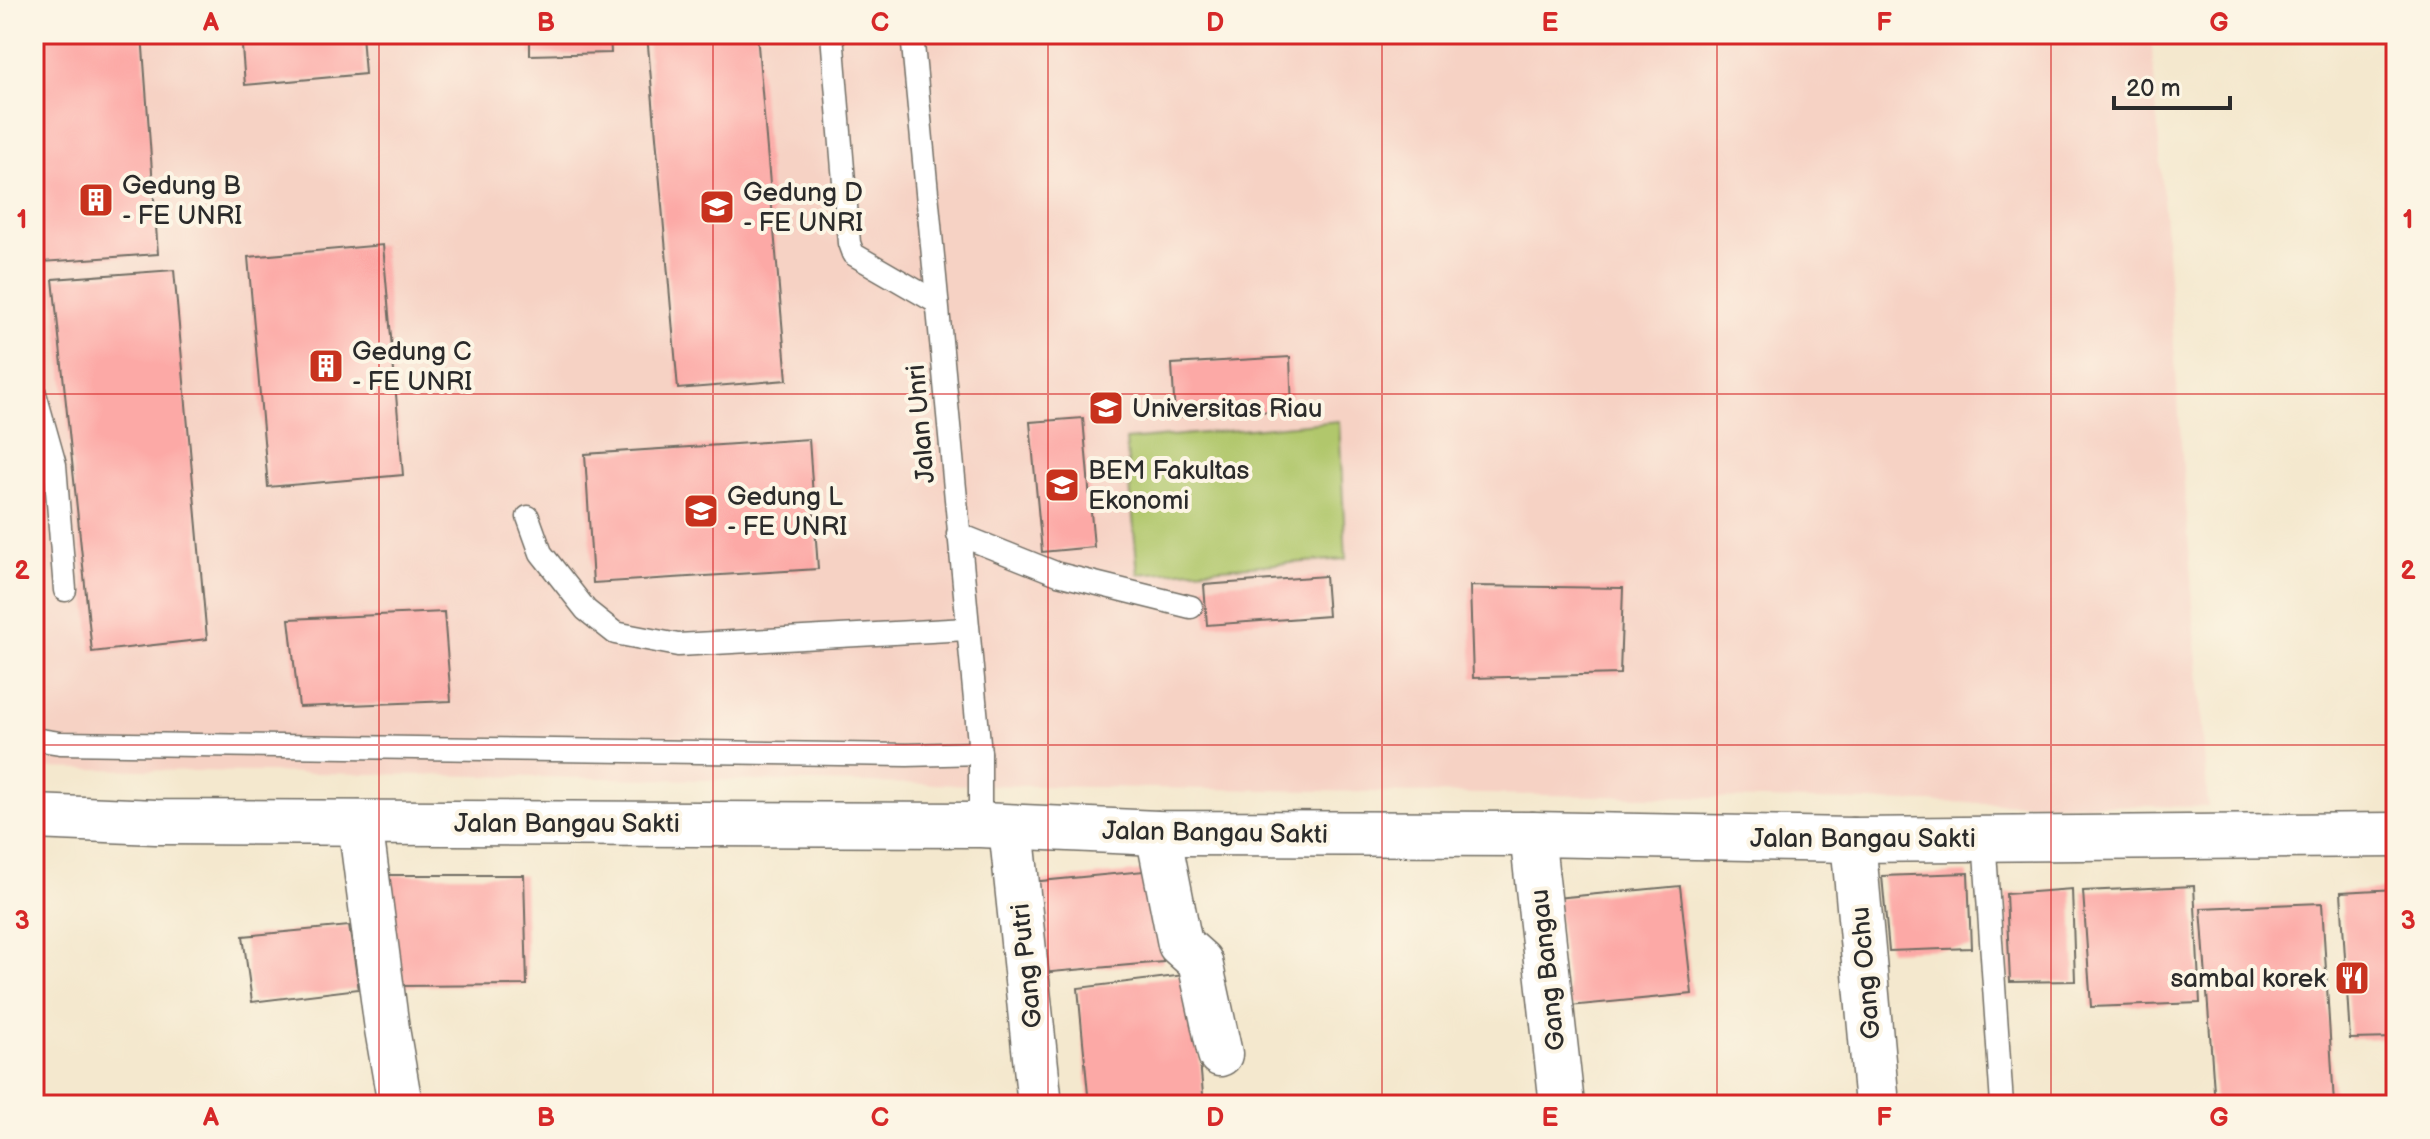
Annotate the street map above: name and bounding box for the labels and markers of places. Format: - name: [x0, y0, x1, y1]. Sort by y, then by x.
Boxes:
- place label: Gedung B - FE UNRI: [122, 171, 242, 232]
- place label: Gedung D - FE UNRI: [743, 178, 863, 239]
- building icon: Gedung B - FE UNRI: [77, 181, 115, 219]
- school or university icon: Gedung D - FE UNRI: [698, 188, 736, 226]
- place label: Gedung C - FE UNRI: [352, 337, 472, 398]
- building icon: Gedung C - FE UNRI: [307, 347, 345, 385]
- school or university icon: Universitas Riau: [1087, 389, 1125, 427]
- place label: Universitas Riau: [1132, 394, 1322, 425]
- place label: BEM Fakultas Ekonomi: [1088, 456, 1250, 517]
- school or university icon: BEM Fakultas Ekonomi: [1043, 466, 1081, 504]
- place label: Gedung L - FE UNRI: [727, 482, 847, 543]
- school or university icon: Gedung L - FE UNRI: [682, 492, 720, 530]
- restaurant icon: sambal korek: [2333, 959, 2371, 997]
- place label: sambal korek: [2170, 964, 2326, 995]

